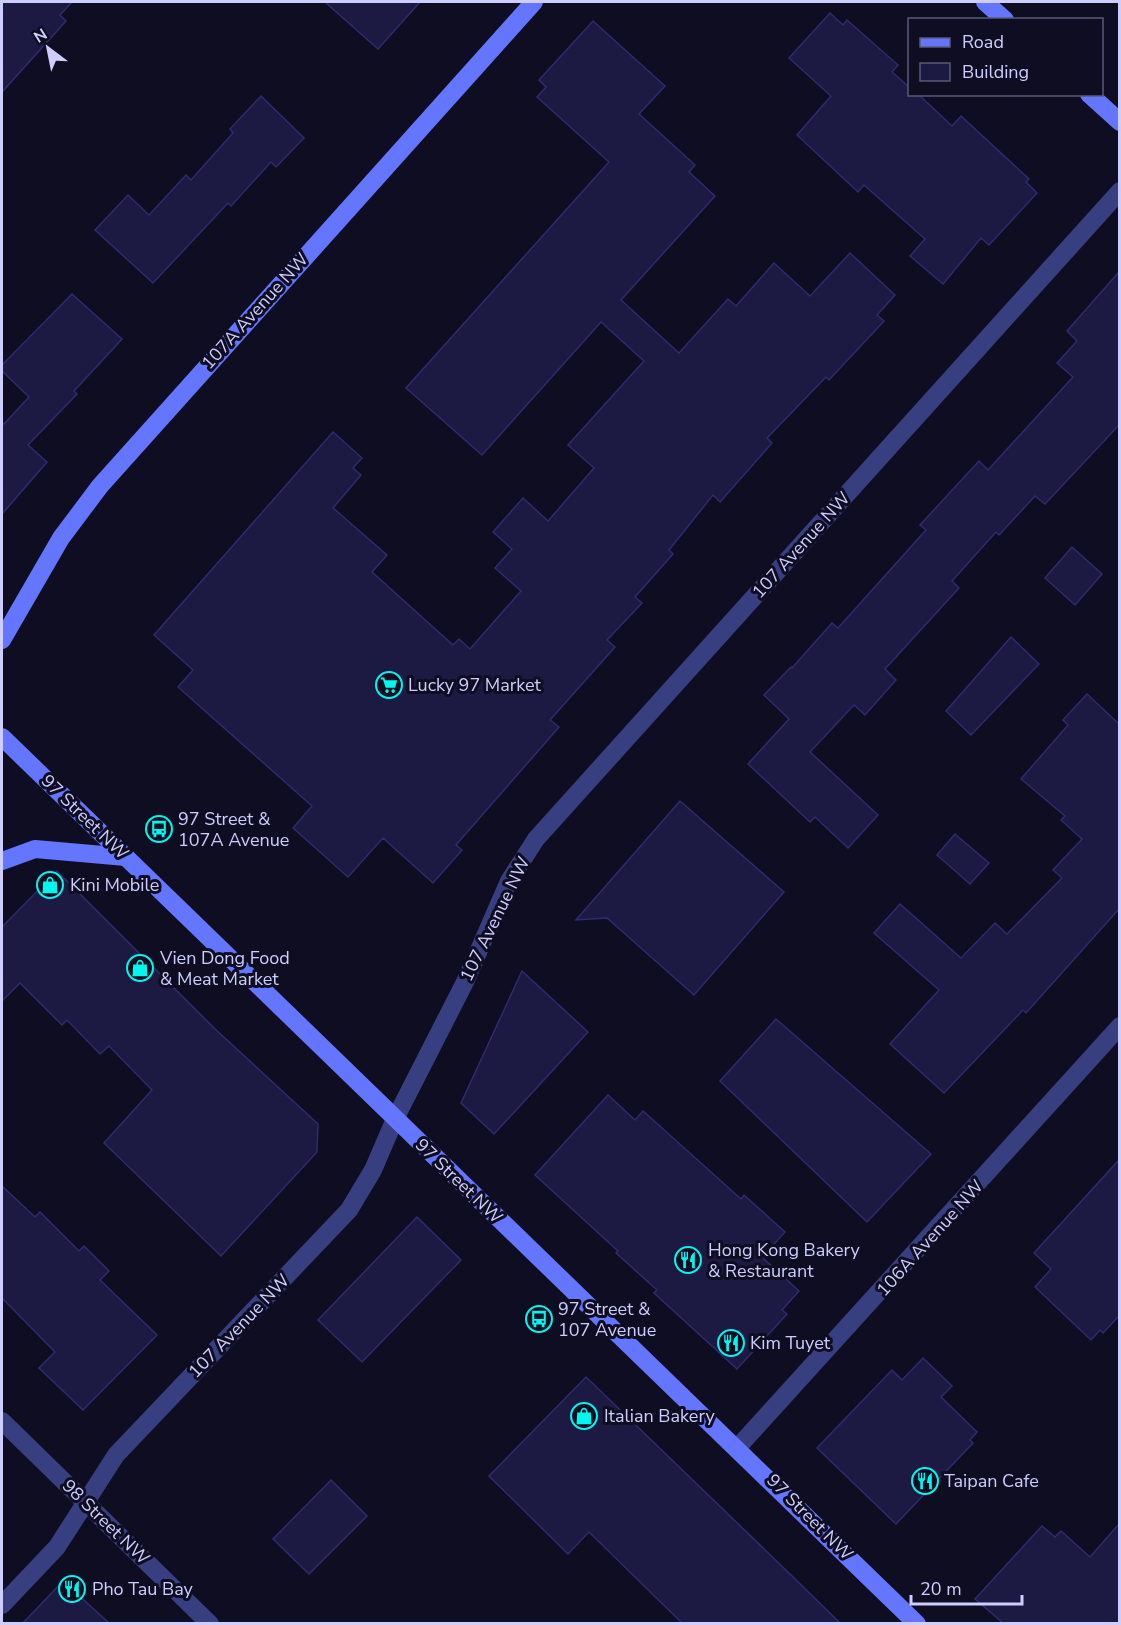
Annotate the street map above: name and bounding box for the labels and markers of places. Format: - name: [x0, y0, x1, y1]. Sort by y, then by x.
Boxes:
- supermarket icon: Lucky 97 Market: [374, 670, 404, 700]
- place label: Lucky 97 Market: [408, 673, 542, 697]
- place label: 97 Street & 107A Avenue: [178, 807, 289, 852]
- bus stop icon: 97 Street & 107A Avenue: [144, 814, 174, 844]
- shop icon: Kini Mobile: [35, 870, 65, 900]
- place label: Kini Mobile: [70, 873, 159, 897]
- place label: Vien Dong Food & Meat Market: [159, 946, 290, 991]
- shop icon: Vien Dong Food & Meat Market: [125, 953, 155, 983]
- place label: Hong Kong Bakery & Restaurant: [708, 1238, 861, 1283]
- restaurant icon: Hong Kong Bakery & Restaurant: [673, 1245, 703, 1275]
- place label: 97 Street & 107 Avenue: [558, 1297, 656, 1342]
- bus stop icon: 97 Street & 107 Avenue: [524, 1304, 554, 1334]
- restaurant icon: Kim Tuyet: [716, 1328, 746, 1358]
- place label: Kim Tuyet: [750, 1331, 831, 1355]
- shop icon: Italian Bakery: [569, 1401, 599, 1431]
- place label: Italian Bakery: [604, 1404, 715, 1428]
- restaurant icon: Taipan Cafe: [910, 1466, 940, 1496]
- place label: Taipan Cafe: [944, 1469, 1039, 1493]
- restaurant icon: Pho Tau Bay: [57, 1574, 87, 1604]
- place label: Pho Tau Bay: [92, 1577, 194, 1601]

